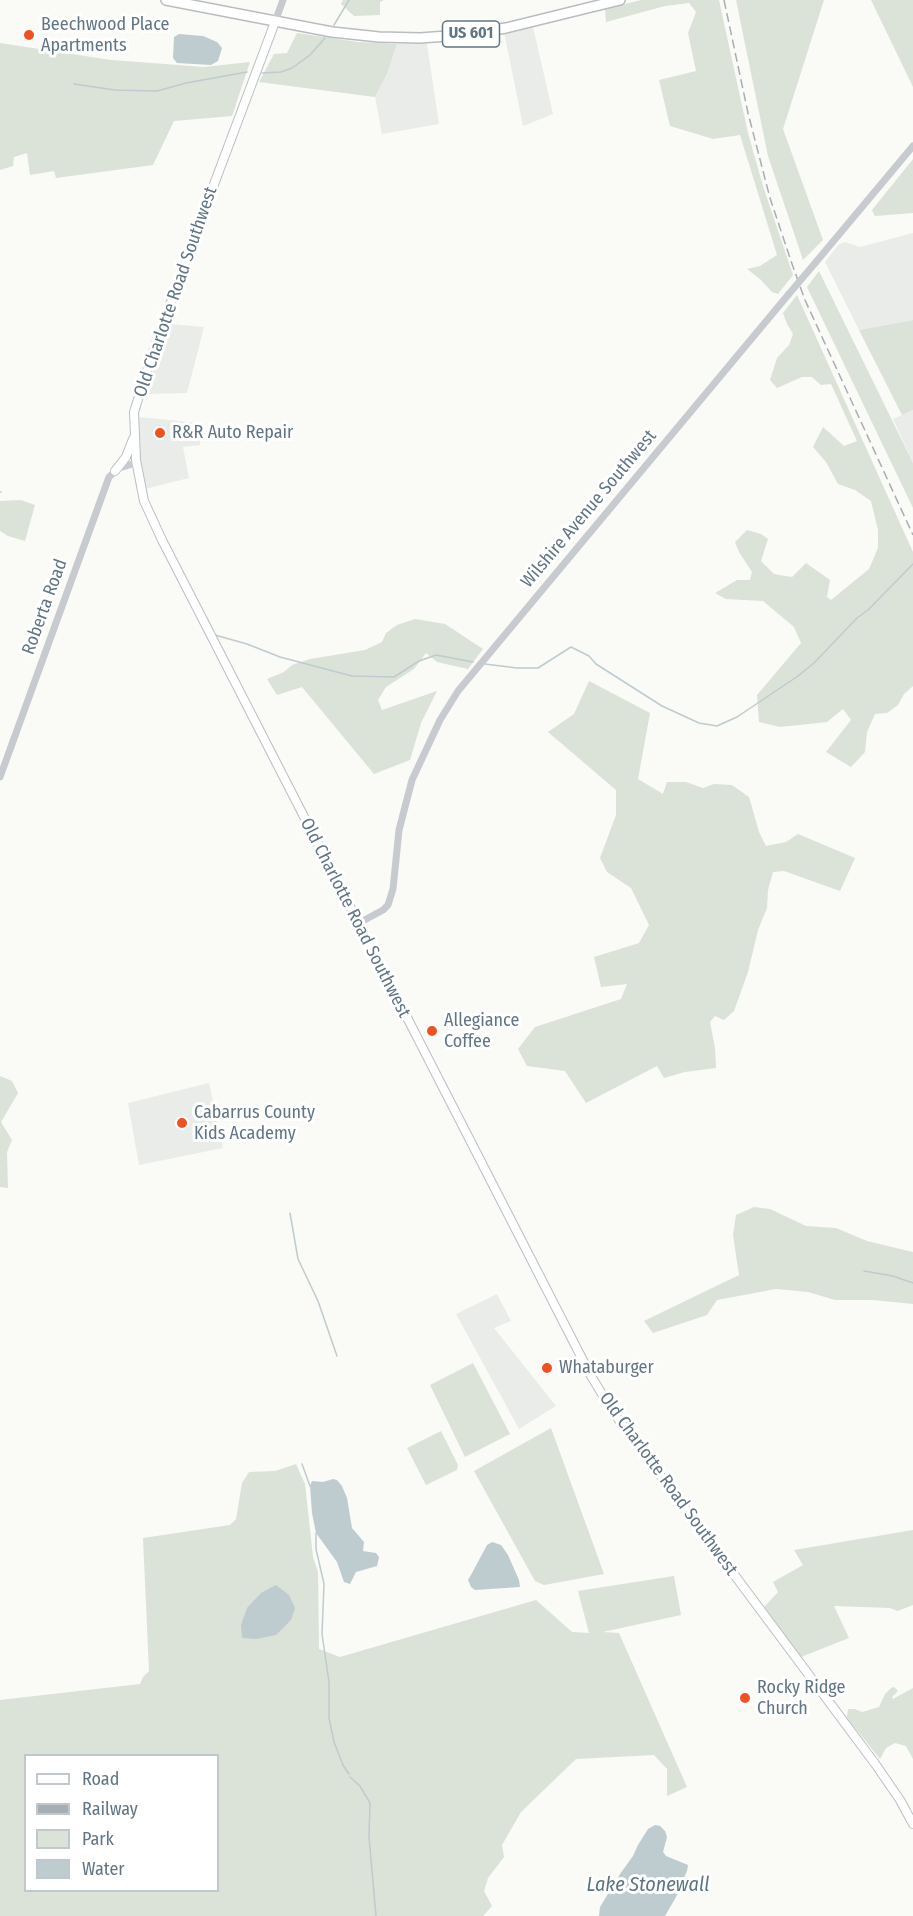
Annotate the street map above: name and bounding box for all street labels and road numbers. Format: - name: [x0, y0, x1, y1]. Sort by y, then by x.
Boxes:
- road number: US 601: [442, 21, 500, 47]
- street label: Old Charlotte Road Southwest: [130, 184, 222, 400]
- street label: Wilshire Avenue Southwest: [517, 426, 661, 592]
- street label: Roberta Road: [18, 556, 72, 658]
- street label: Old Charlotte Road Southwest: [295, 815, 415, 1021]
- street label: Old Charlotte Road Southwest: [594, 1388, 742, 1580]

